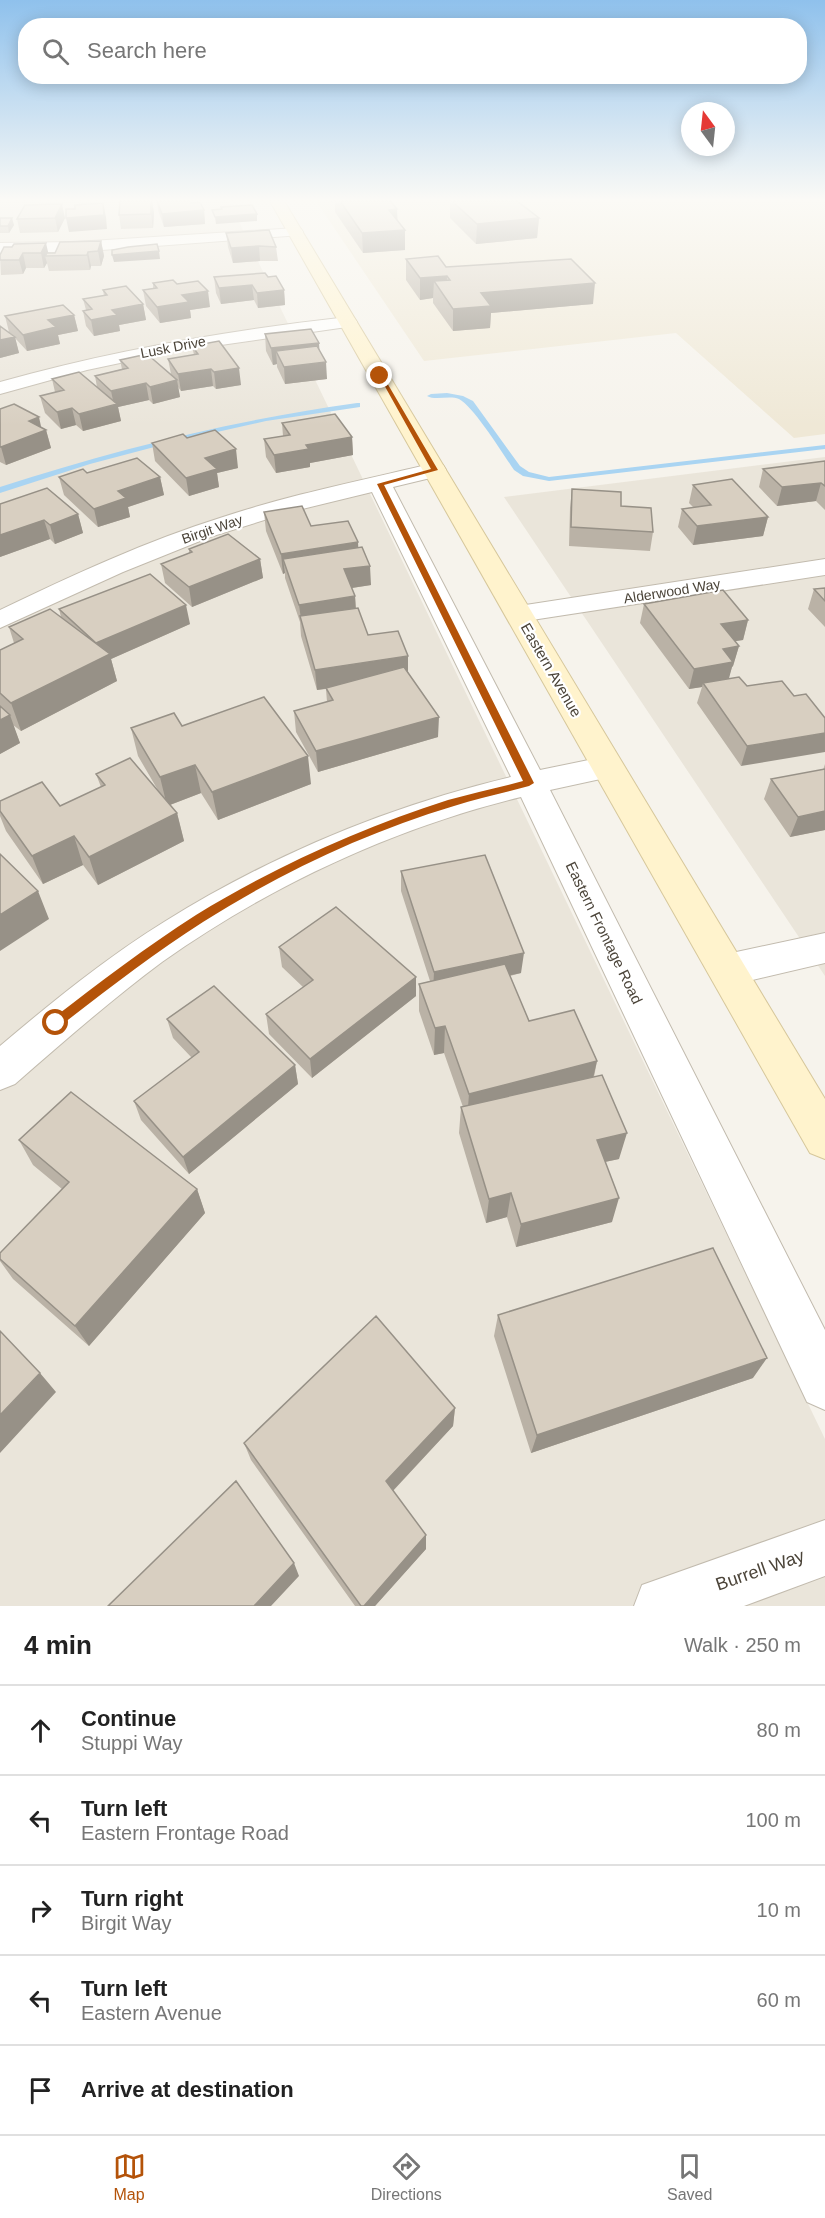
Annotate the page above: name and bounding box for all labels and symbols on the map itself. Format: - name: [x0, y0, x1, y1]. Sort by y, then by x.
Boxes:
- north arrow: [681, 102, 735, 156]
- street label: Lusk Drive: [139, 333, 207, 361]
- route end: [366, 362, 392, 388]
- street label: Birgit Way: [179, 511, 245, 547]
- street label: Alderwood Way: [623, 575, 721, 607]
- street label: Eastern Avenue: [518, 620, 585, 720]
- street label: Eastern Frontage Road: [563, 859, 646, 1007]
- route start: [42, 1009, 68, 1035]
- street label: Burrell Way: [713, 1546, 807, 1594]

